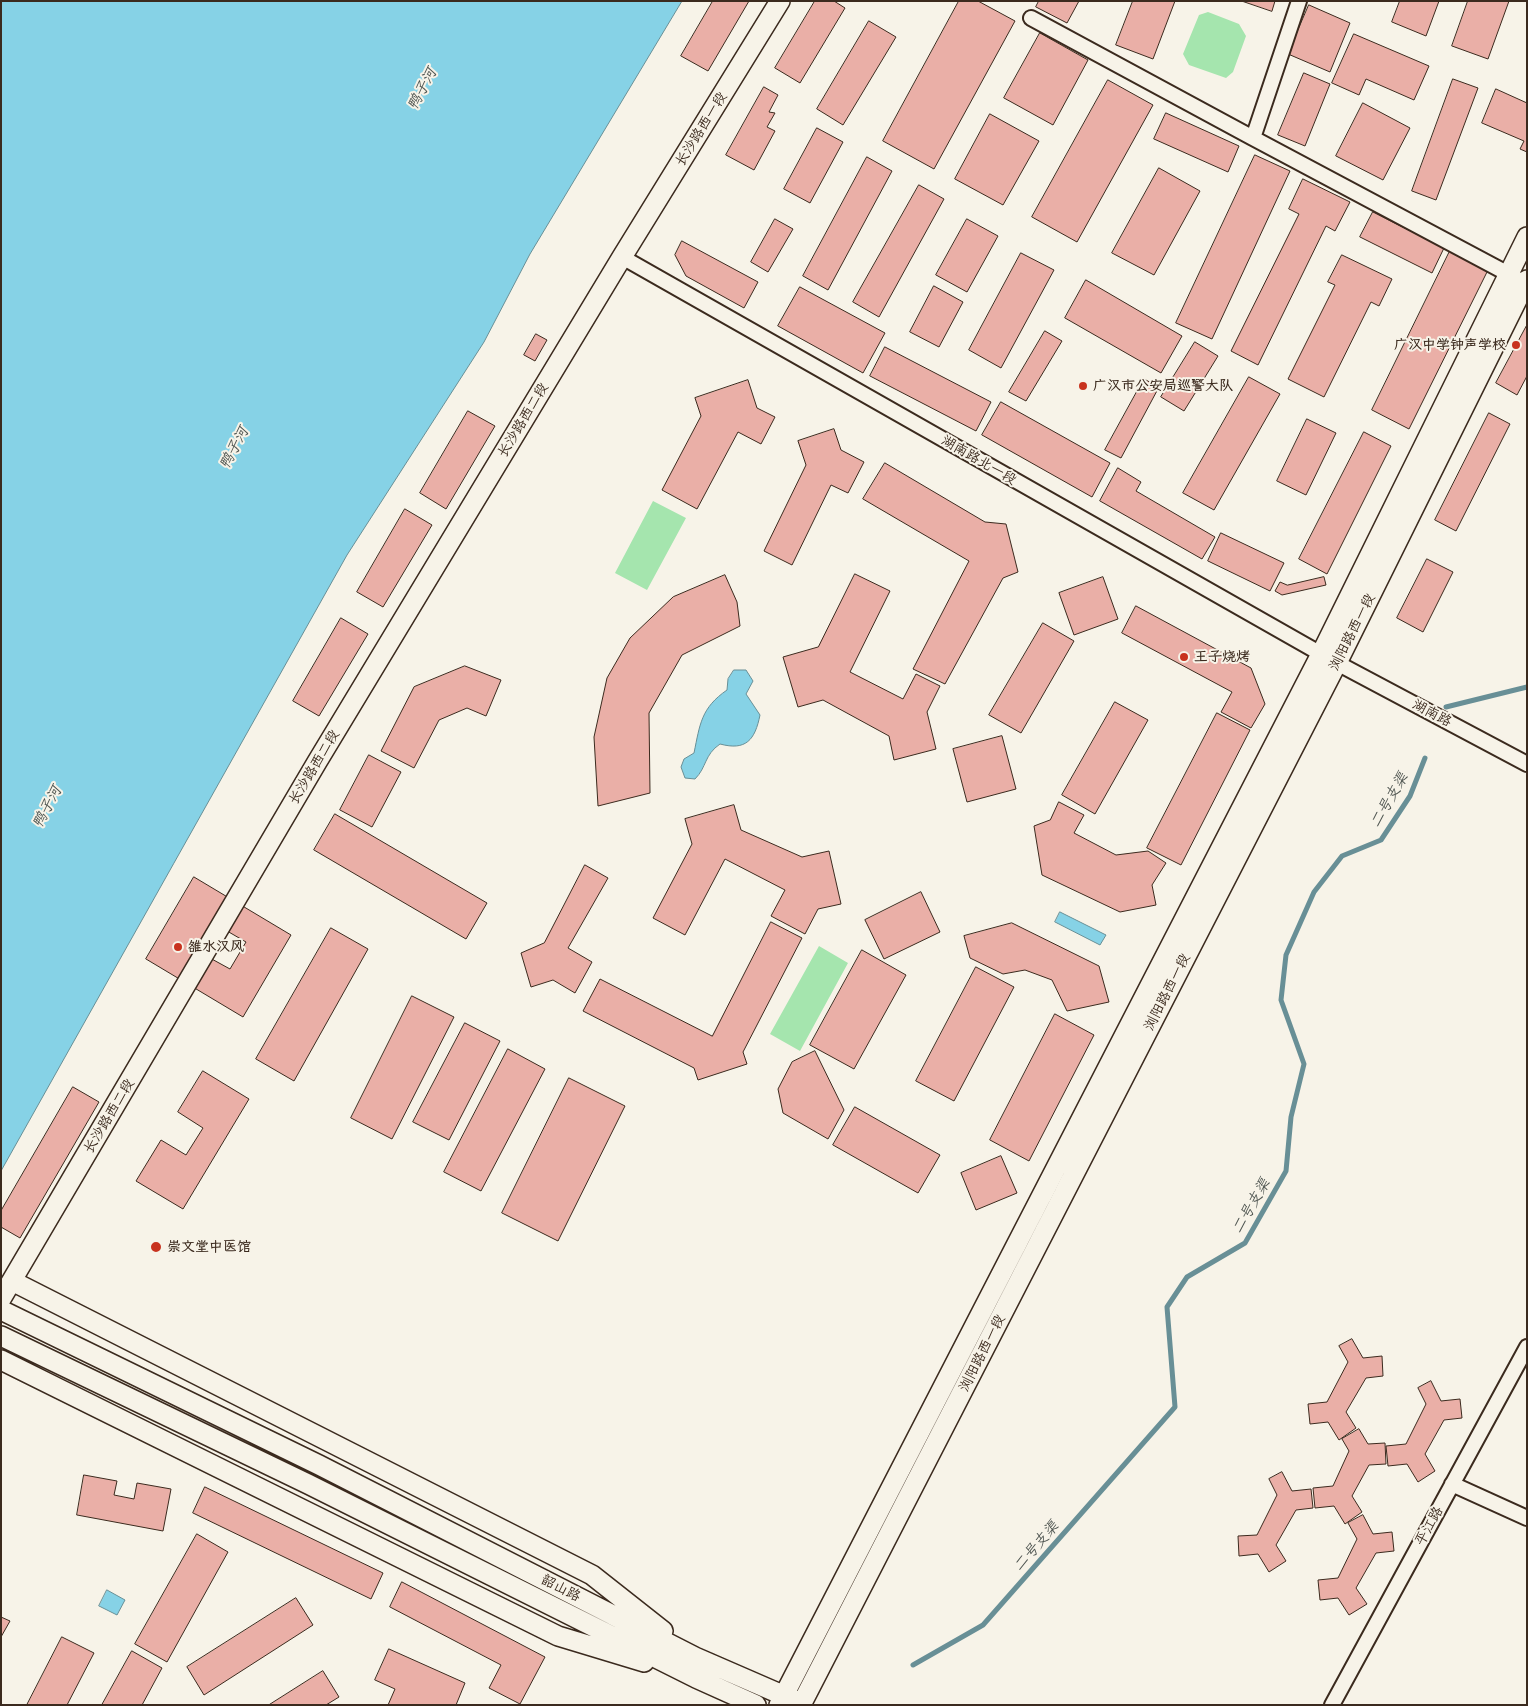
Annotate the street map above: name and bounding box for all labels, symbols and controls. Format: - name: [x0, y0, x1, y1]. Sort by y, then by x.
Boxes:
- water label: 鸭子河: [403, 65, 441, 113]
- street label: 长沙路西一段: [672, 89, 730, 169]
- place label: 广汉中学钟声学校: [1394, 337, 1506, 353]
- marker: 广汉中学钟声学校: [1510, 339, 1522, 351]
- place label: 广汉市公安局巡警大队: [1093, 378, 1233, 394]
- street label: 长沙路西二段: [494, 380, 552, 460]
- marker: 广汉市公安局巡警大队: [1077, 380, 1089, 392]
- water label: 鸭子河: [215, 424, 253, 472]
- street label: 湖南路北一段: [938, 432, 1020, 488]
- street label: 浏阳路西一段: [1325, 591, 1379, 673]
- place label: 王子烧烤: [1194, 649, 1250, 665]
- marker: 王子烧烤: [1178, 651, 1190, 663]
- street label: 湖南路: [1410, 696, 1454, 730]
- street label: 长沙路西二段: [285, 727, 343, 807]
- water label: 二号支渠: [1366, 770, 1412, 830]
- water label: 鸭子河: [28, 783, 66, 831]
- place label: 雒水汉风: [188, 939, 244, 955]
- marker: 雒水汉风: [172, 941, 184, 953]
- street label: 浏阳路西一段: [1140, 951, 1194, 1033]
- street label: 长沙路西二段: [80, 1076, 138, 1156]
- water label: 二号支渠: [1228, 1176, 1274, 1236]
- place label: 崇文堂中医馆: [167, 1239, 251, 1255]
- marker: 崇文堂中医馆: [149, 1240, 163, 1254]
- street label: 浏阳路西一段: [955, 1312, 1009, 1394]
- street label: 平江路: [1411, 1504, 1447, 1548]
- water label: 二号支渠: [1010, 1517, 1062, 1575]
- street label: 韶山路: [538, 1571, 584, 1605]

